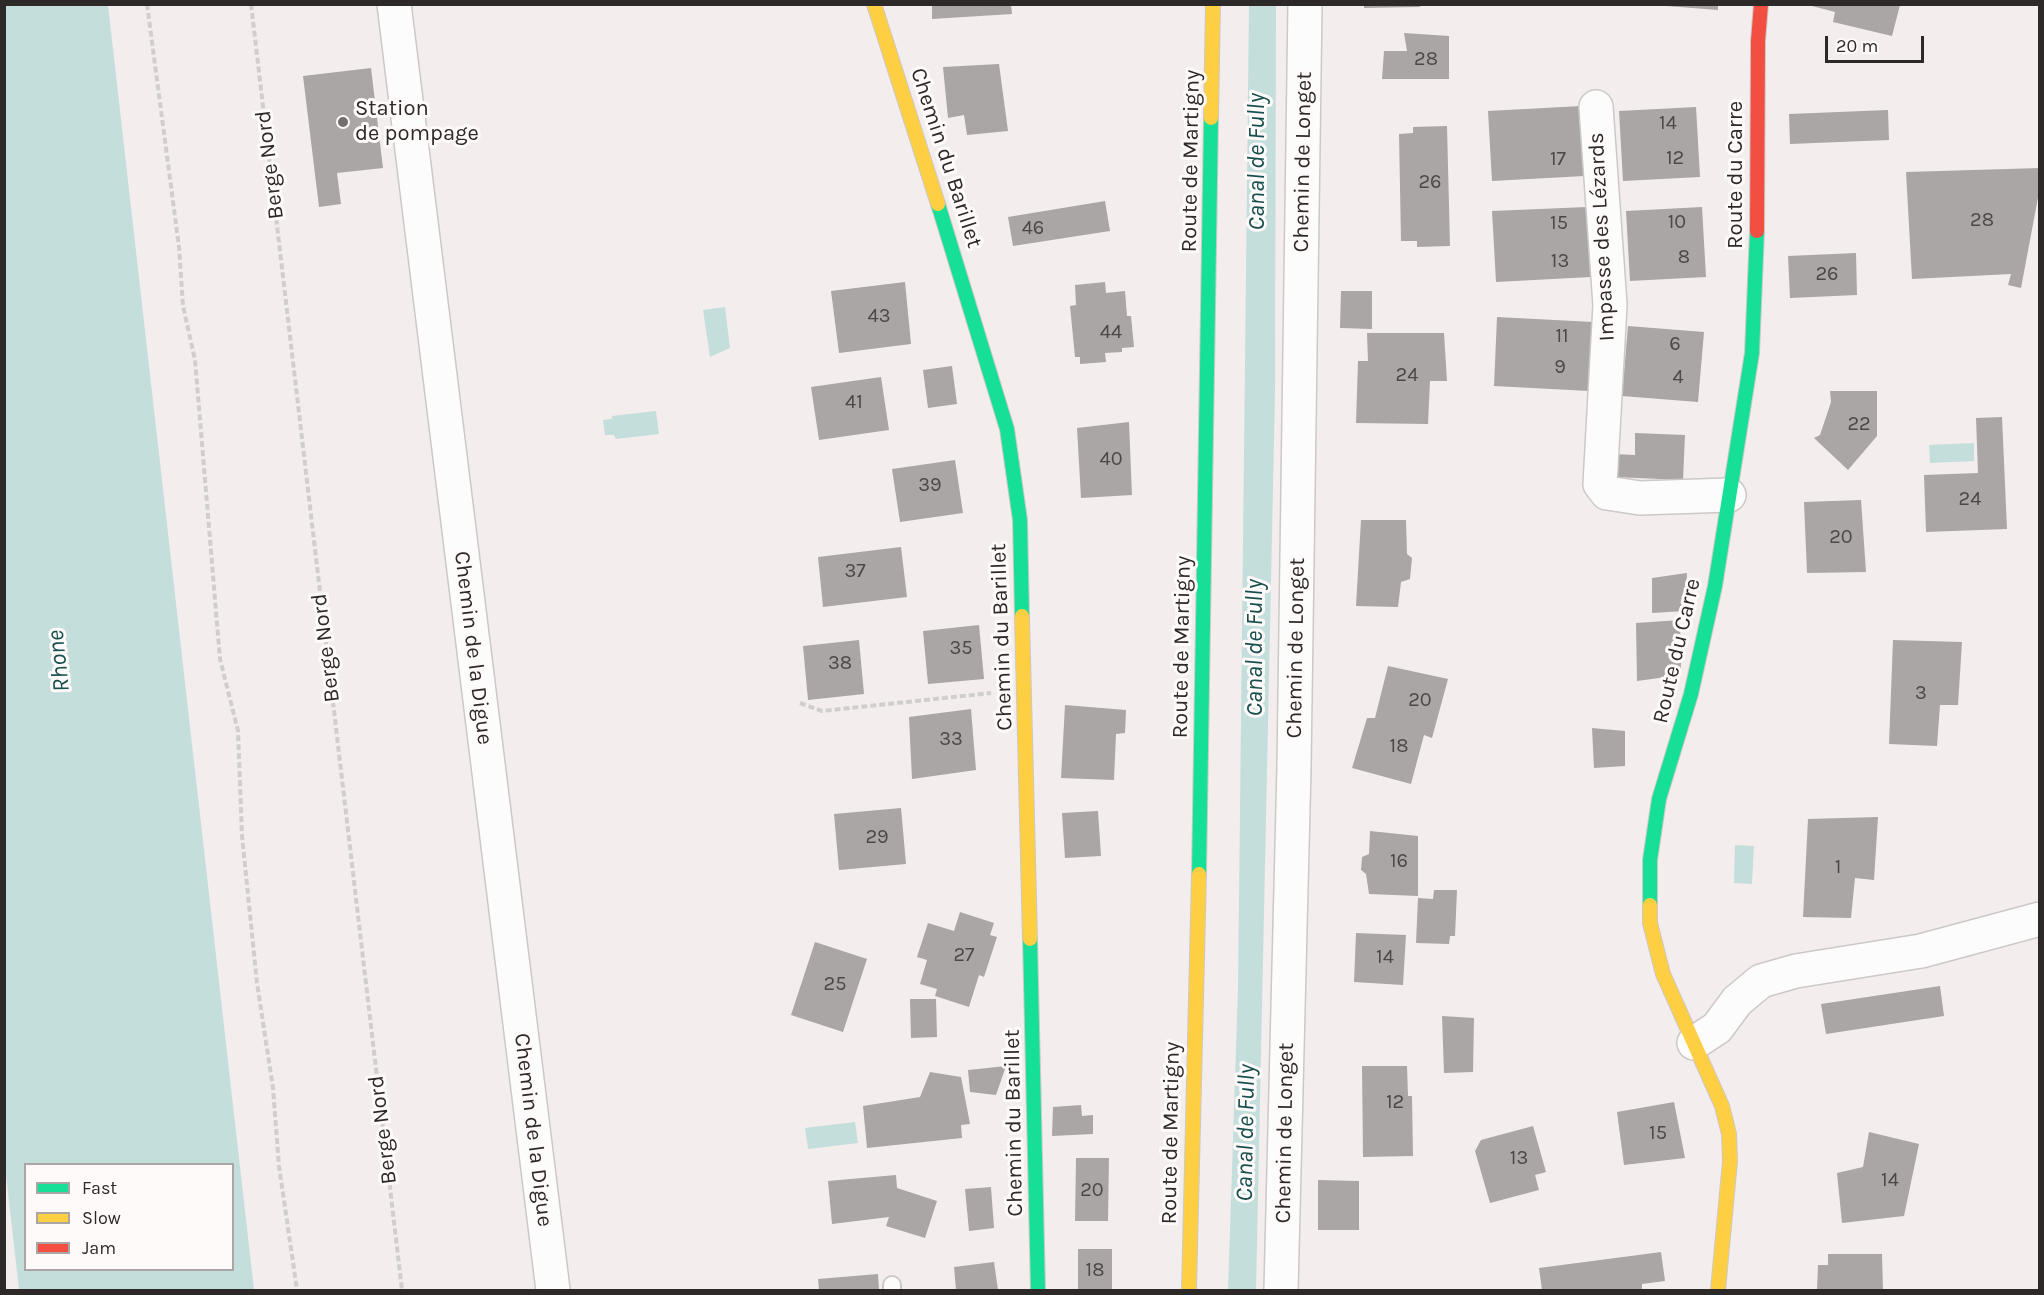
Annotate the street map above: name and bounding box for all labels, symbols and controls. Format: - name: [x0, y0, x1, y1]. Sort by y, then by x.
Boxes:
- scale bar: [1828, 24, 1927, 62]
- text: 20 m: [1836, 35, 1878, 57]
- house number: 28: [1414, 47, 1438, 71]
- street label: Chemin du Barillet: [904, 65, 988, 251]
- street label: Route de Martigny: [1176, 69, 1206, 253]
- street label: Chemin de Longet: [1288, 71, 1318, 253]
- water label: Canal de Fully: [1243, 93, 1271, 231]
- place label: Station de pompage: [355, 96, 479, 148]
- street label: Route du Carre: [1723, 101, 1749, 249]
- street label: Berge Nord: [250, 109, 290, 221]
- house number: 14: [1659, 111, 1677, 135]
- marker: Station de pompage: [336, 115, 350, 129]
- street label: Impasse des Lézards: [1583, 132, 1621, 342]
- house number: 12: [1666, 146, 1684, 170]
- house number: 17: [1550, 147, 1566, 171]
- house number: 26: [1418, 170, 1442, 194]
- house number: 28: [1970, 208, 1994, 232]
- house number: 10: [1668, 210, 1686, 234]
- house number: 15: [1550, 211, 1568, 235]
- house number: 46: [1022, 216, 1044, 240]
- house number: 8: [1678, 245, 1690, 269]
- house number: 13: [1551, 249, 1569, 273]
- house number: 26: [1815, 262, 1839, 286]
- house number: 43: [868, 304, 890, 328]
- house number: 44: [1100, 320, 1122, 344]
- house number: 11: [1555, 324, 1569, 348]
- house number: 6: [1669, 332, 1681, 356]
- house number: 9: [1554, 355, 1566, 379]
- house number: 24: [1396, 363, 1418, 387]
- house number: 4: [1672, 365, 1684, 389]
- house number: 41: [845, 390, 863, 414]
- house number: 22: [1847, 412, 1871, 436]
- house number: 40: [1099, 447, 1123, 471]
- house number: 39: [918, 473, 942, 497]
- house number: 24: [1959, 487, 1981, 511]
- house number: 20: [1829, 525, 1853, 549]
- street label: Chemin du Barillet: [986, 543, 1018, 731]
- street label: Chemin de la Digue: [448, 550, 498, 746]
- street label: Route de Martigny: [1167, 555, 1197, 739]
- street label: Chemin de Longet: [1281, 557, 1311, 739]
- house number: 37: [844, 559, 866, 583]
- street label: Route du Carre: [1647, 576, 1707, 726]
- water label: Canal de Fully: [1241, 579, 1269, 717]
- street label: Berge Nord: [306, 592, 346, 704]
- water label: Rhone: [41, 629, 77, 693]
- house number: 35: [949, 636, 973, 660]
- house number: 38: [828, 651, 852, 675]
- house number: 3: [1915, 681, 1927, 705]
- house number: 20: [1408, 688, 1432, 712]
- house number: 33: [939, 727, 963, 751]
- house number: 18: [1390, 734, 1408, 758]
- house number: 29: [865, 825, 889, 849]
- house number: 16: [1390, 849, 1408, 873]
- house number: 1: [1835, 855, 1841, 879]
- house number: 27: [954, 943, 974, 967]
- house number: 14: [1376, 945, 1394, 969]
- house number: 25: [824, 972, 846, 996]
- street label: Chemin du Barillet: [999, 1029, 1029, 1217]
- street label: Chemin de la Digue: [508, 1032, 558, 1228]
- street label: Route de Martigny: [1156, 1041, 1186, 1225]
- street label: Chemin de Longet: [1270, 1042, 1300, 1224]
- water label: Canal de Fully: [1230, 1064, 1262, 1202]
- street label: Berge Nord: [363, 1074, 403, 1186]
- house number: 12: [1386, 1090, 1404, 1114]
- house number: 15: [1649, 1121, 1667, 1145]
- house number: 13: [1510, 1146, 1528, 1170]
- legend: [24, 1163, 234, 1271]
- house number: 14: [1881, 1168, 1899, 1192]
- text: Fast: [82, 1177, 117, 1199]
- house number: 20: [1080, 1178, 1104, 1202]
- text: Slow: [82, 1207, 121, 1229]
- text: Jam: [82, 1237, 116, 1259]
- house number: 18: [1086, 1258, 1104, 1282]

